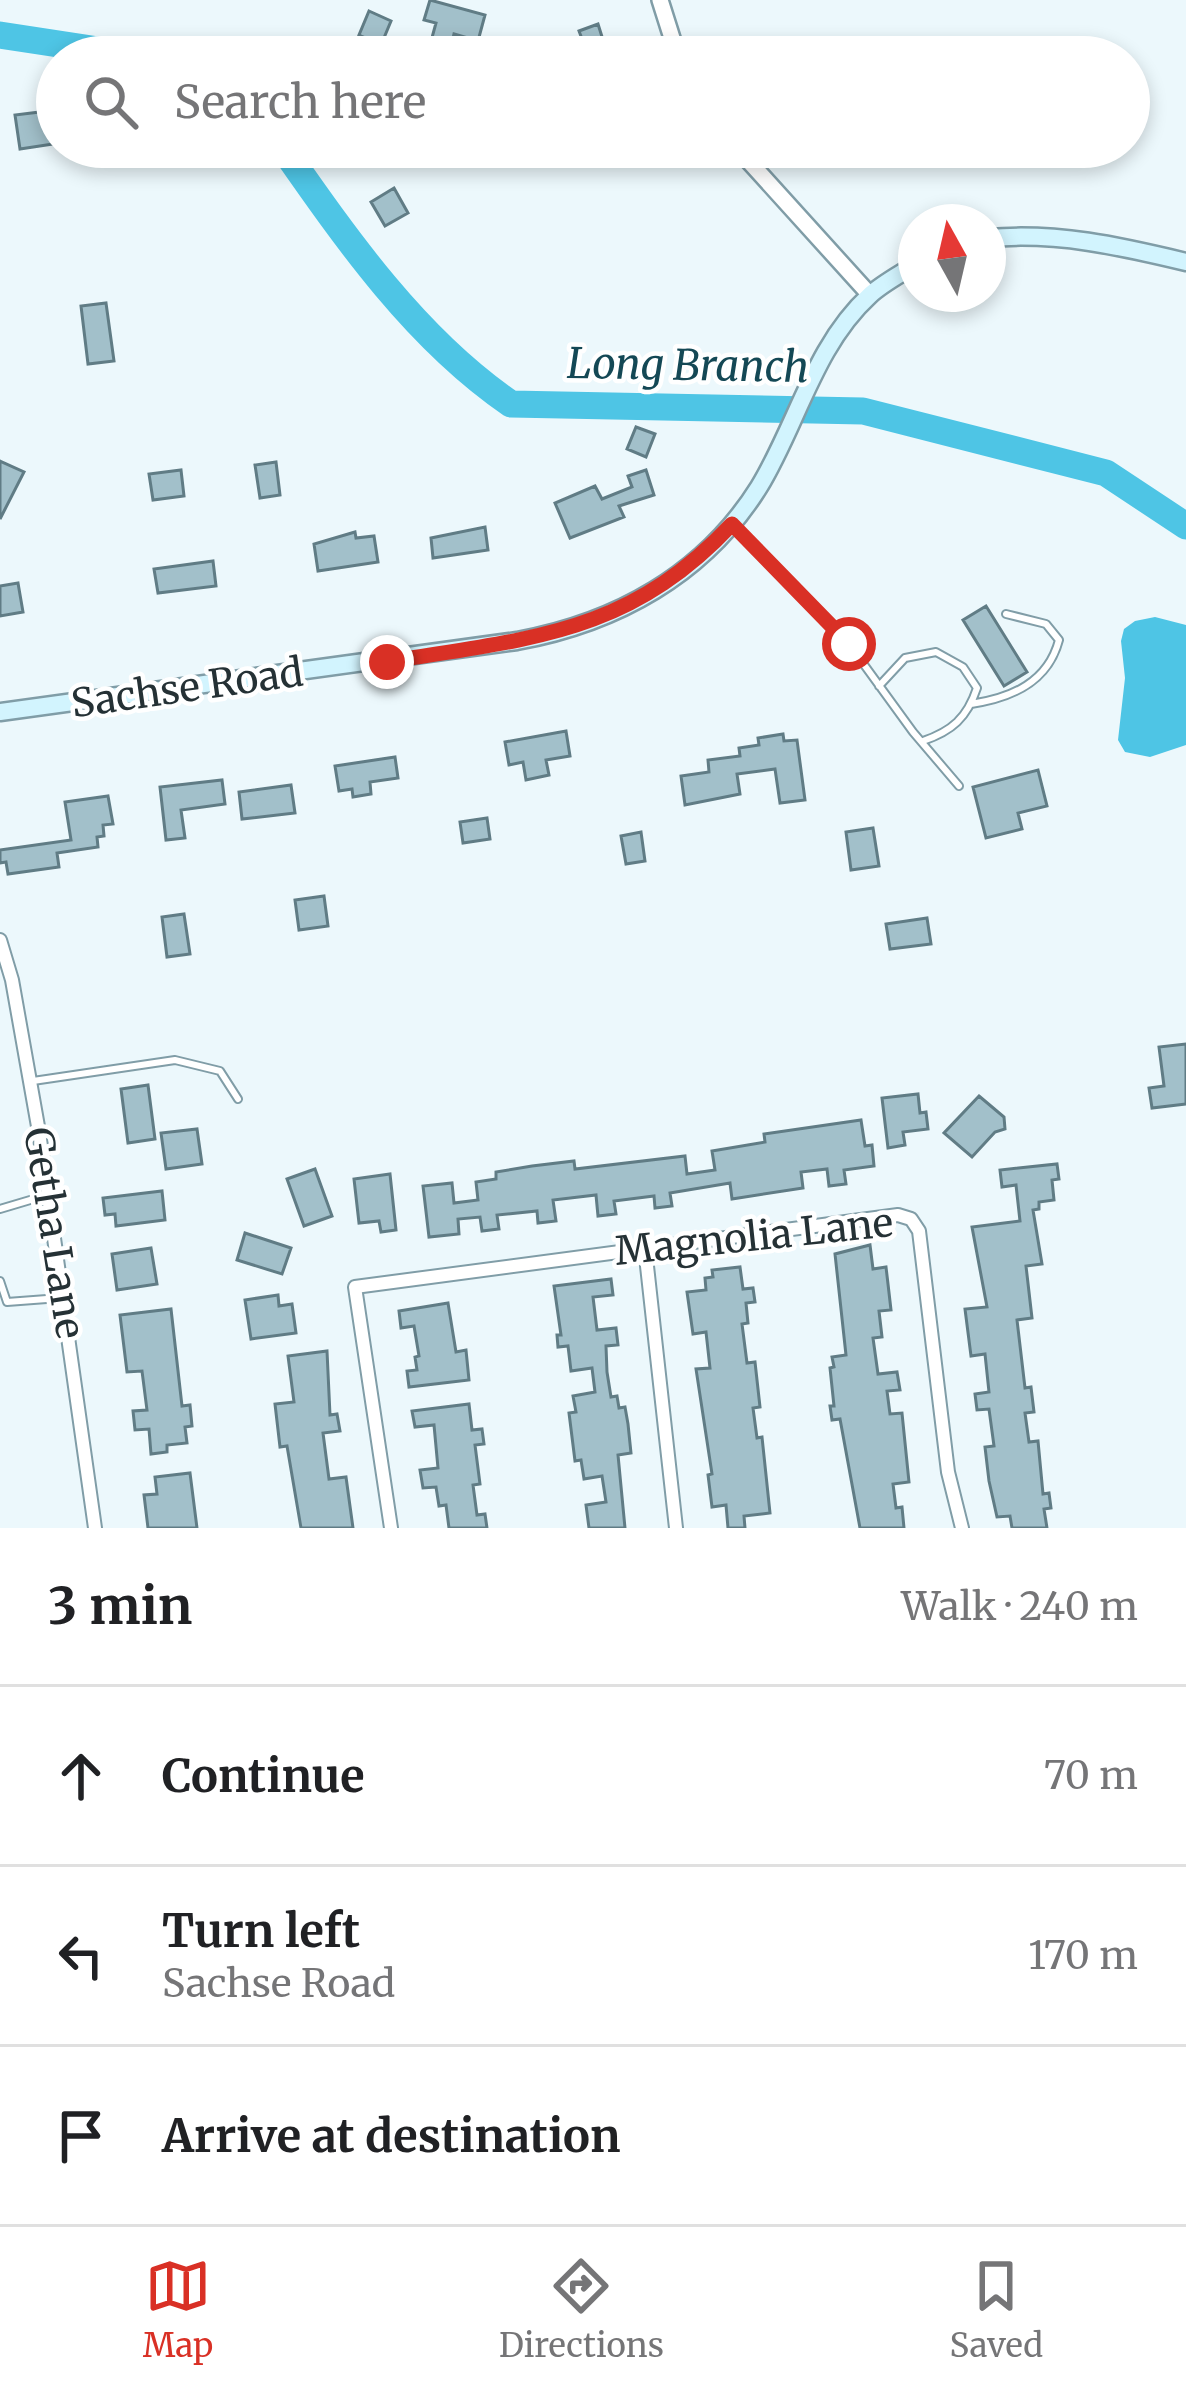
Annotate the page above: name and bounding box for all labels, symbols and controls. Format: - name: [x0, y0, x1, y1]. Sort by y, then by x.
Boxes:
- search box: [36, 36, 1150, 168]
- icon: search: [78, 69, 144, 135]
- text: Search here: [174, 74, 426, 130]
- north arrow: [898, 204, 1006, 312]
- water label: Long Branch: [567, 337, 809, 393]
- route start: [822, 617, 876, 671]
- route end: [360, 635, 414, 689]
- street label: Sachse Road: [68, 648, 306, 728]
- street label: Getha Lane: [13, 1124, 95, 1342]
- street label: Magnolia Lane: [613, 1198, 895, 1276]
- text: 3 min: [48, 1574, 192, 1638]
- text: Walk · 240 m: [901, 1582, 1138, 1631]
- icon: ahead: [48, 1743, 114, 1809]
- text: Continue: [162, 1748, 364, 1804]
- text: 70 m: [1044, 1751, 1138, 1800]
- text: Turn left: [162, 1903, 360, 1959]
- icon: left: [48, 1923, 114, 1989]
- text: 170 m: [1028, 1931, 1138, 1980]
- text: Sachse Road: [162, 1959, 395, 2008]
- icon: arrive: [48, 2103, 114, 2169]
- text: Arrive at destination: [162, 2108, 620, 2164]
- tab: Map: [143, 2253, 213, 2366]
- tab: Directions: [499, 2253, 664, 2366]
- tab: Saved: [950, 2253, 1043, 2366]

